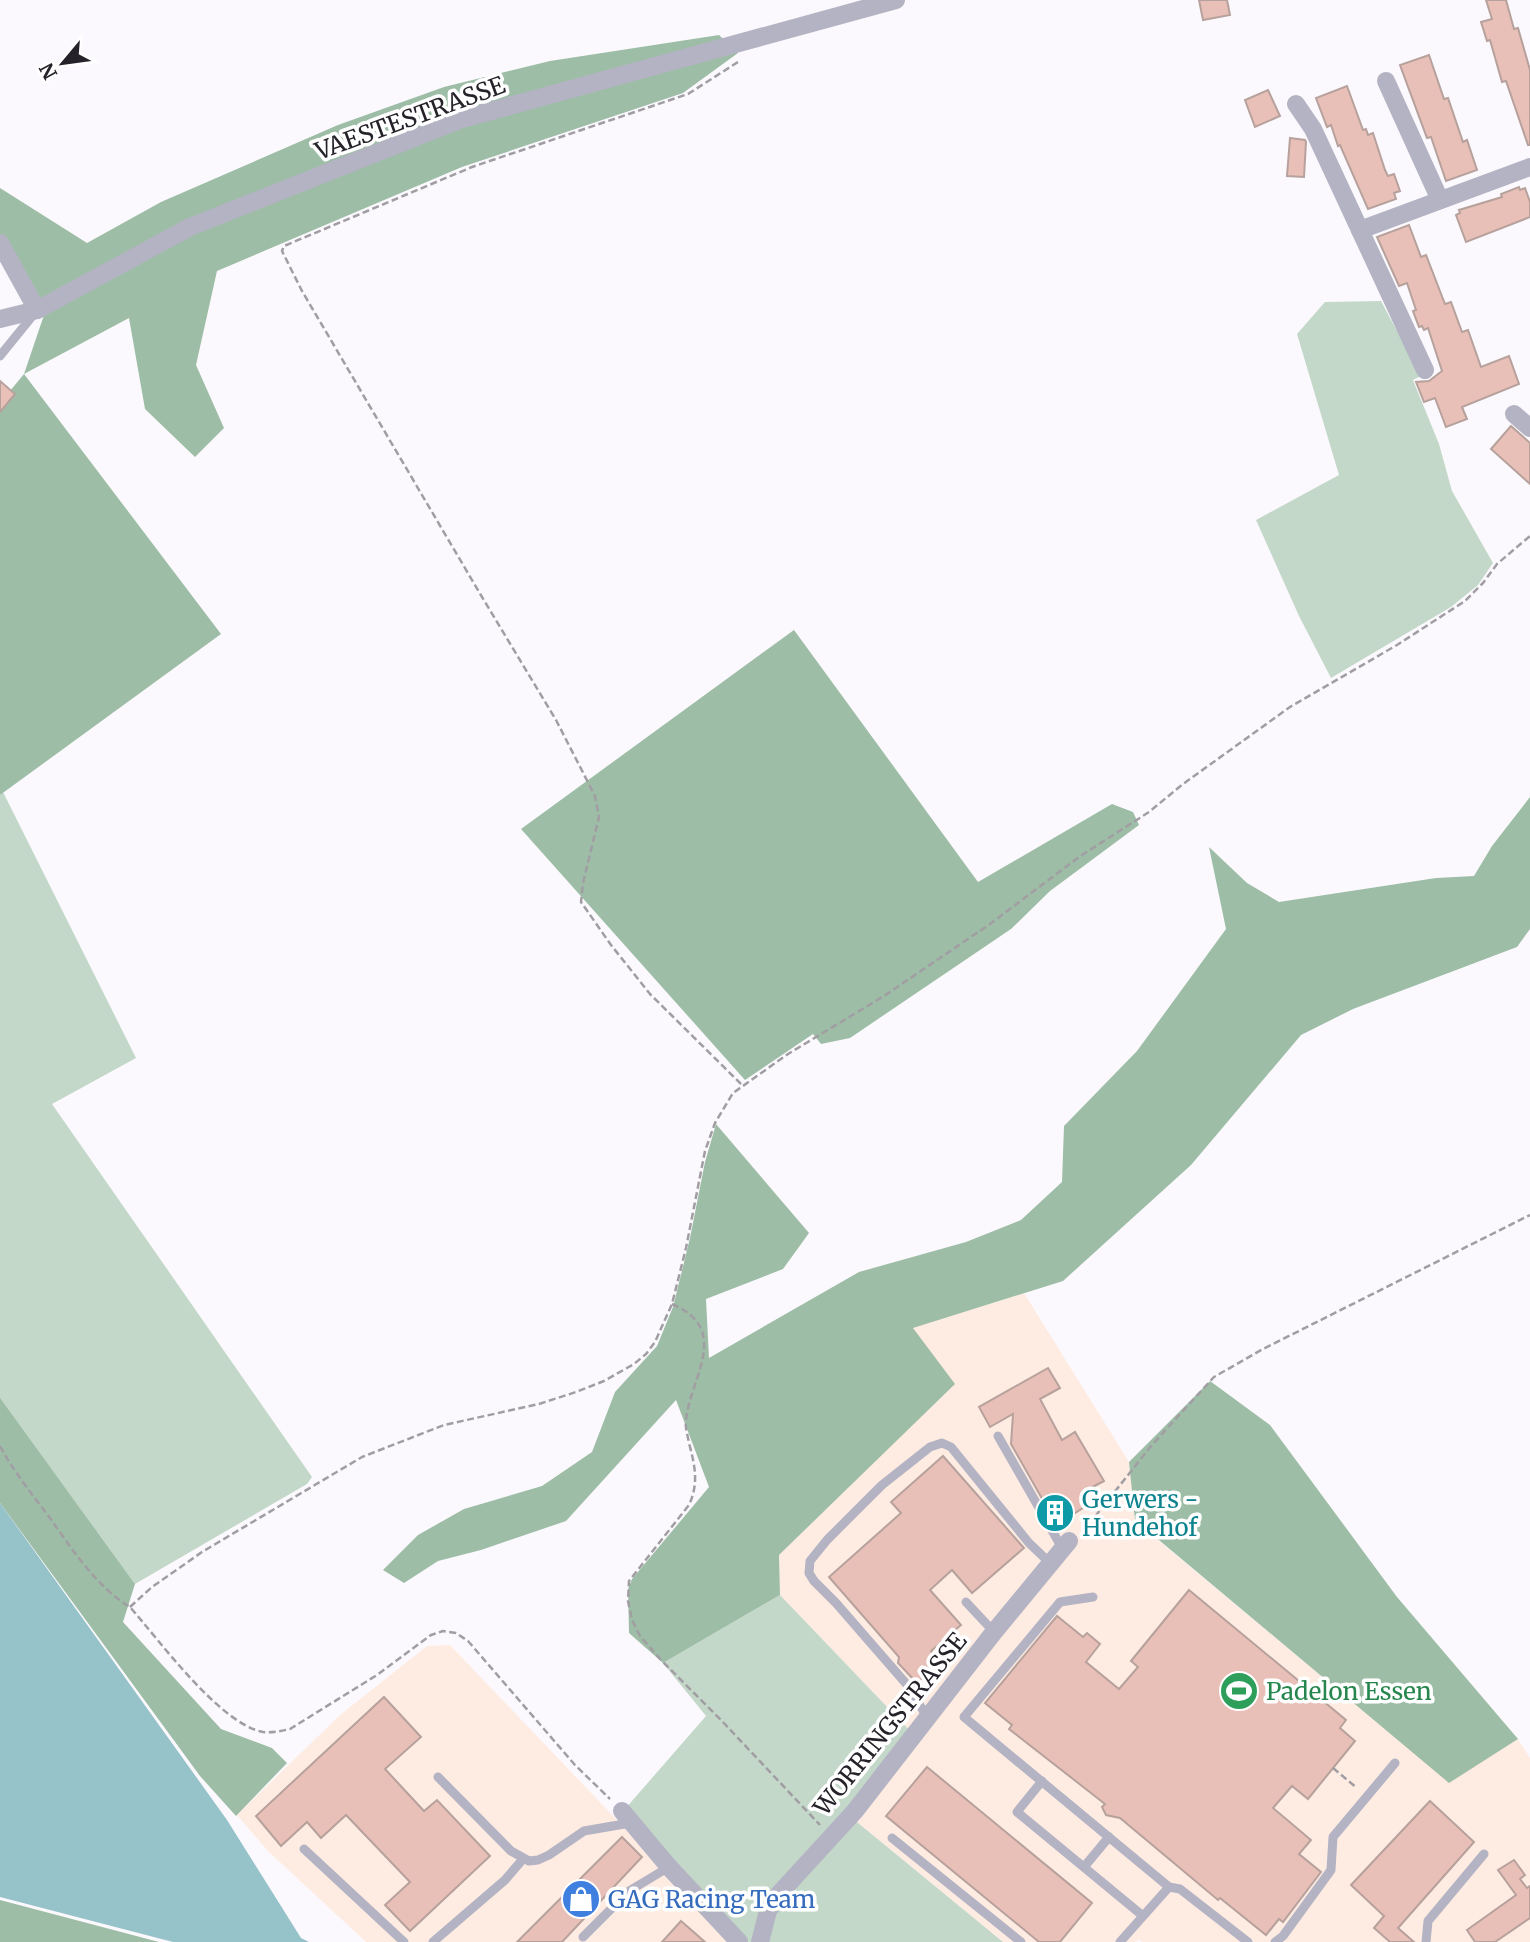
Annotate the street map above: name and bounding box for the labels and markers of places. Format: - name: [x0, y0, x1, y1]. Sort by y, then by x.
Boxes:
- place label: Gerwers - Hundehof: [1082, 1484, 1199, 1543]
- building icon: Gerwers - Hundehof: [1034, 1492, 1076, 1534]
- sports icon: Padelon Essen: [1218, 1670, 1260, 1712]
- place label: Padelon Essen: [1266, 1676, 1432, 1707]
- shop icon: GAG Racing Team: [560, 1878, 602, 1920]
- place label: GAG Racing Team: [608, 1884, 815, 1915]

